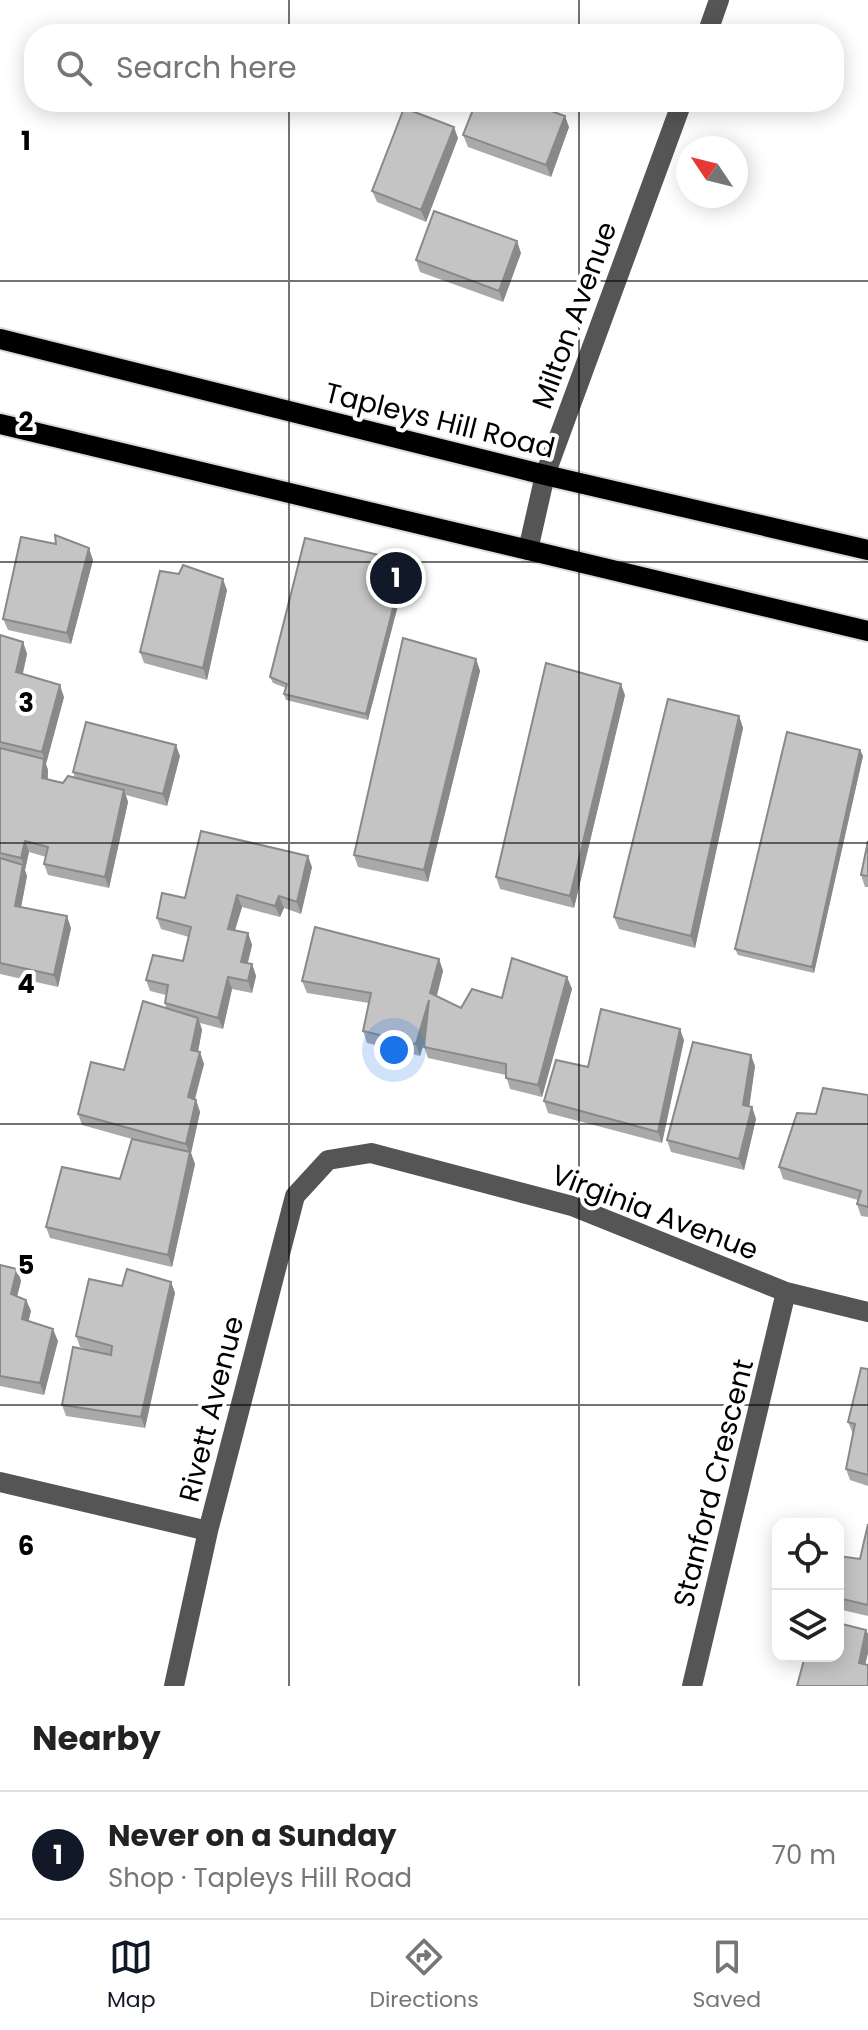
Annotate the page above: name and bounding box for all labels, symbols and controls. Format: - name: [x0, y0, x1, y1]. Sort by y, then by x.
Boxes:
- search box: [24, 24, 844, 112]
- icon: search: [52, 46, 96, 90]
- text: Search here: [116, 46, 297, 89]
- text: 1: [21, 123, 31, 159]
- north arrow: [676, 136, 748, 208]
- street label: Milton Avenue: [523, 216, 626, 414]
- street label: Tapleys Hill Road: [321, 373, 559, 468]
- text: 2: [19, 404, 34, 440]
- pin: 1: [370, 548, 422, 608]
- text: 3: [18, 685, 34, 721]
- text: 4: [17, 966, 35, 1002]
- your location: [374, 1030, 414, 1070]
- street label: Virginia Avenue: [546, 1155, 764, 1270]
- text: 5: [18, 1247, 34, 1283]
- street label: Rivett Avenue: [170, 1312, 253, 1506]
- street label: Stanford Crescent: [664, 1355, 763, 1611]
- map controls: [772, 1518, 844, 1662]
- button: locate: [772, 1518, 844, 1590]
- text: 6: [18, 1528, 34, 1564]
- button: layers: [772, 1590, 844, 1662]
- text: Nearby: [32, 1714, 161, 1762]
- text: Never on a Sunday: [108, 1814, 397, 1857]
- text: 1: [53, 1837, 63, 1873]
- text: 70 m: [772, 1837, 836, 1873]
- text: Shop · Tapleys Hill Road: [108, 1860, 412, 1896]
- tab: Map: [107, 1935, 156, 2016]
- tab: Directions: [369, 1935, 479, 2016]
- tab: Saved: [692, 1935, 761, 2016]

